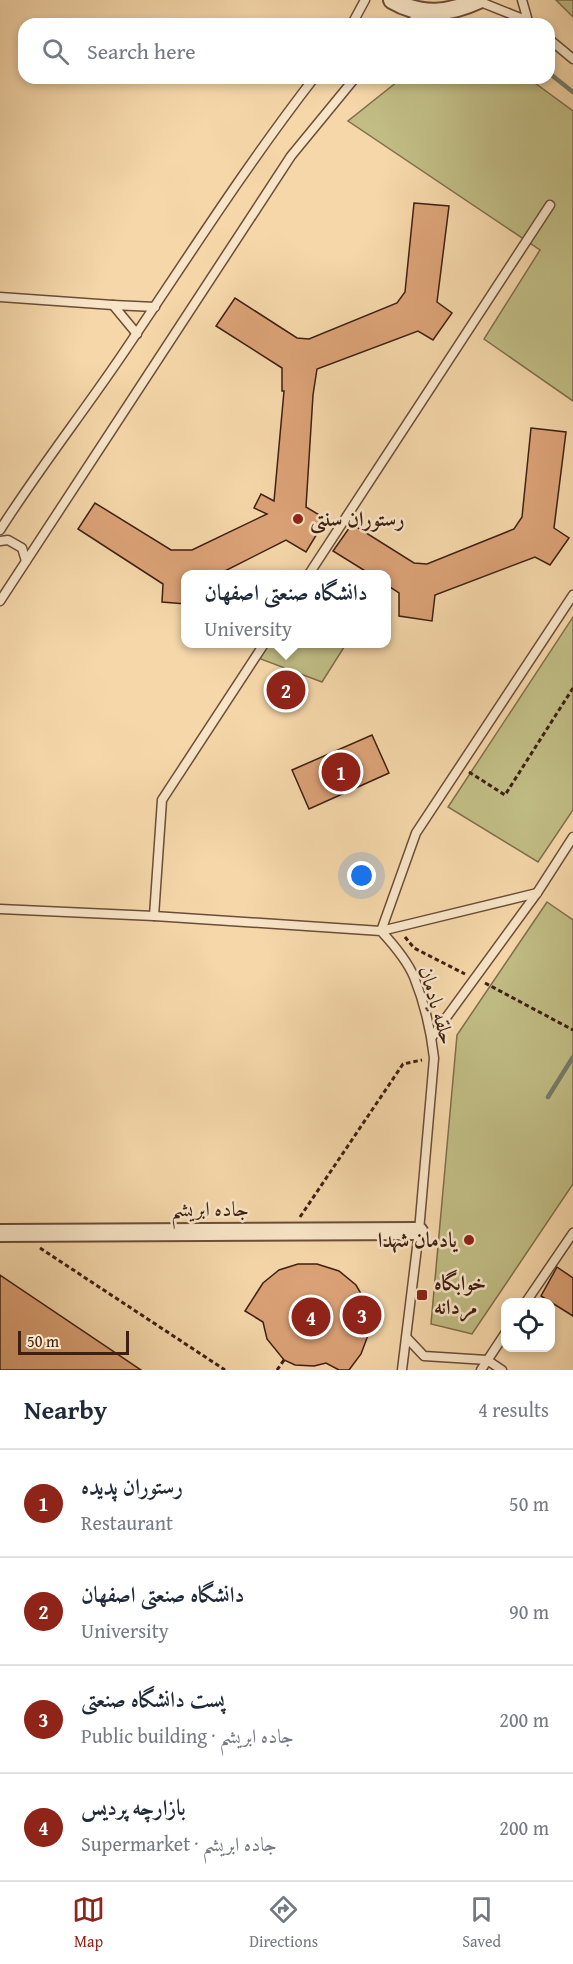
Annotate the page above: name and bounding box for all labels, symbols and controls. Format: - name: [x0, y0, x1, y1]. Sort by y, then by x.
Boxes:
- search box: [18, 18, 555, 84]
- icon: search: [39, 35, 72, 68]
- text: Search here: [87, 35, 196, 67]
- place label: رستوران سنتی: [310, 503, 405, 534]
- marker: رستوران سنتی: [291, 512, 305, 526]
- popup: [181, 570, 391, 648]
- text: دانشگاه صنعتی اصفهان: [204, 576, 368, 608]
- text: University: [204, 614, 292, 643]
- pin: 2: [266, 668, 306, 712]
- pin: 1: [322, 750, 360, 794]
- your location: [347, 861, 376, 890]
- street label: حلقه یادمان: [411, 962, 464, 1048]
- street label: جاده ابریشم: [171, 1193, 249, 1230]
- place label: یادمان شهدا: [378, 1224, 459, 1255]
- marker: یادمان شهدا: [462, 1233, 476, 1247]
- place label: خوابگاه مردانه: [434, 1267, 486, 1322]
- marker: خوابگاه مردانه: [415, 1288, 429, 1302]
- pin: 3: [342, 1292, 382, 1338]
- pin: 4: [292, 1294, 330, 1340]
- map controls: [501, 1298, 555, 1352]
- button: locate: [501, 1298, 555, 1352]
- scale bar: [18, 1328, 129, 1356]
- text: 50 m: [27, 1329, 59, 1353]
- text: Nearby: [24, 1390, 107, 1429]
- text: 4 results: [478, 1395, 549, 1424]
- text: رستوران پدیده: [81, 1470, 183, 1502]
- text: 1: [38, 1489, 49, 1518]
- text: 50 m: [509, 1489, 549, 1518]
- text: Restaurant: [81, 1508, 173, 1537]
- text: دانشگاه صنعتی اصفهان: [81, 1578, 244, 1610]
- text: 2: [38, 1597, 49, 1626]
- text: 90 m: [509, 1597, 549, 1626]
- text: University: [81, 1616, 169, 1645]
- text: پست دانشگاه صنعتی: [81, 1683, 225, 1715]
- text: 3: [38, 1705, 49, 1734]
- text: 200 m: [499, 1705, 549, 1734]
- text: Public building · جاده ابریشم: [81, 1721, 294, 1750]
- text: بازارچه پردیس: [81, 1791, 186, 1823]
- text: 4: [38, 1813, 49, 1842]
- text: 200 m: [499, 1813, 549, 1842]
- text: Supermarket · جاده ابریشم: [81, 1829, 277, 1858]
- tab: Map: [72, 1893, 105, 1953]
- tab: Directions: [249, 1893, 318, 1953]
- tab: Saved: [462, 1893, 501, 1953]

